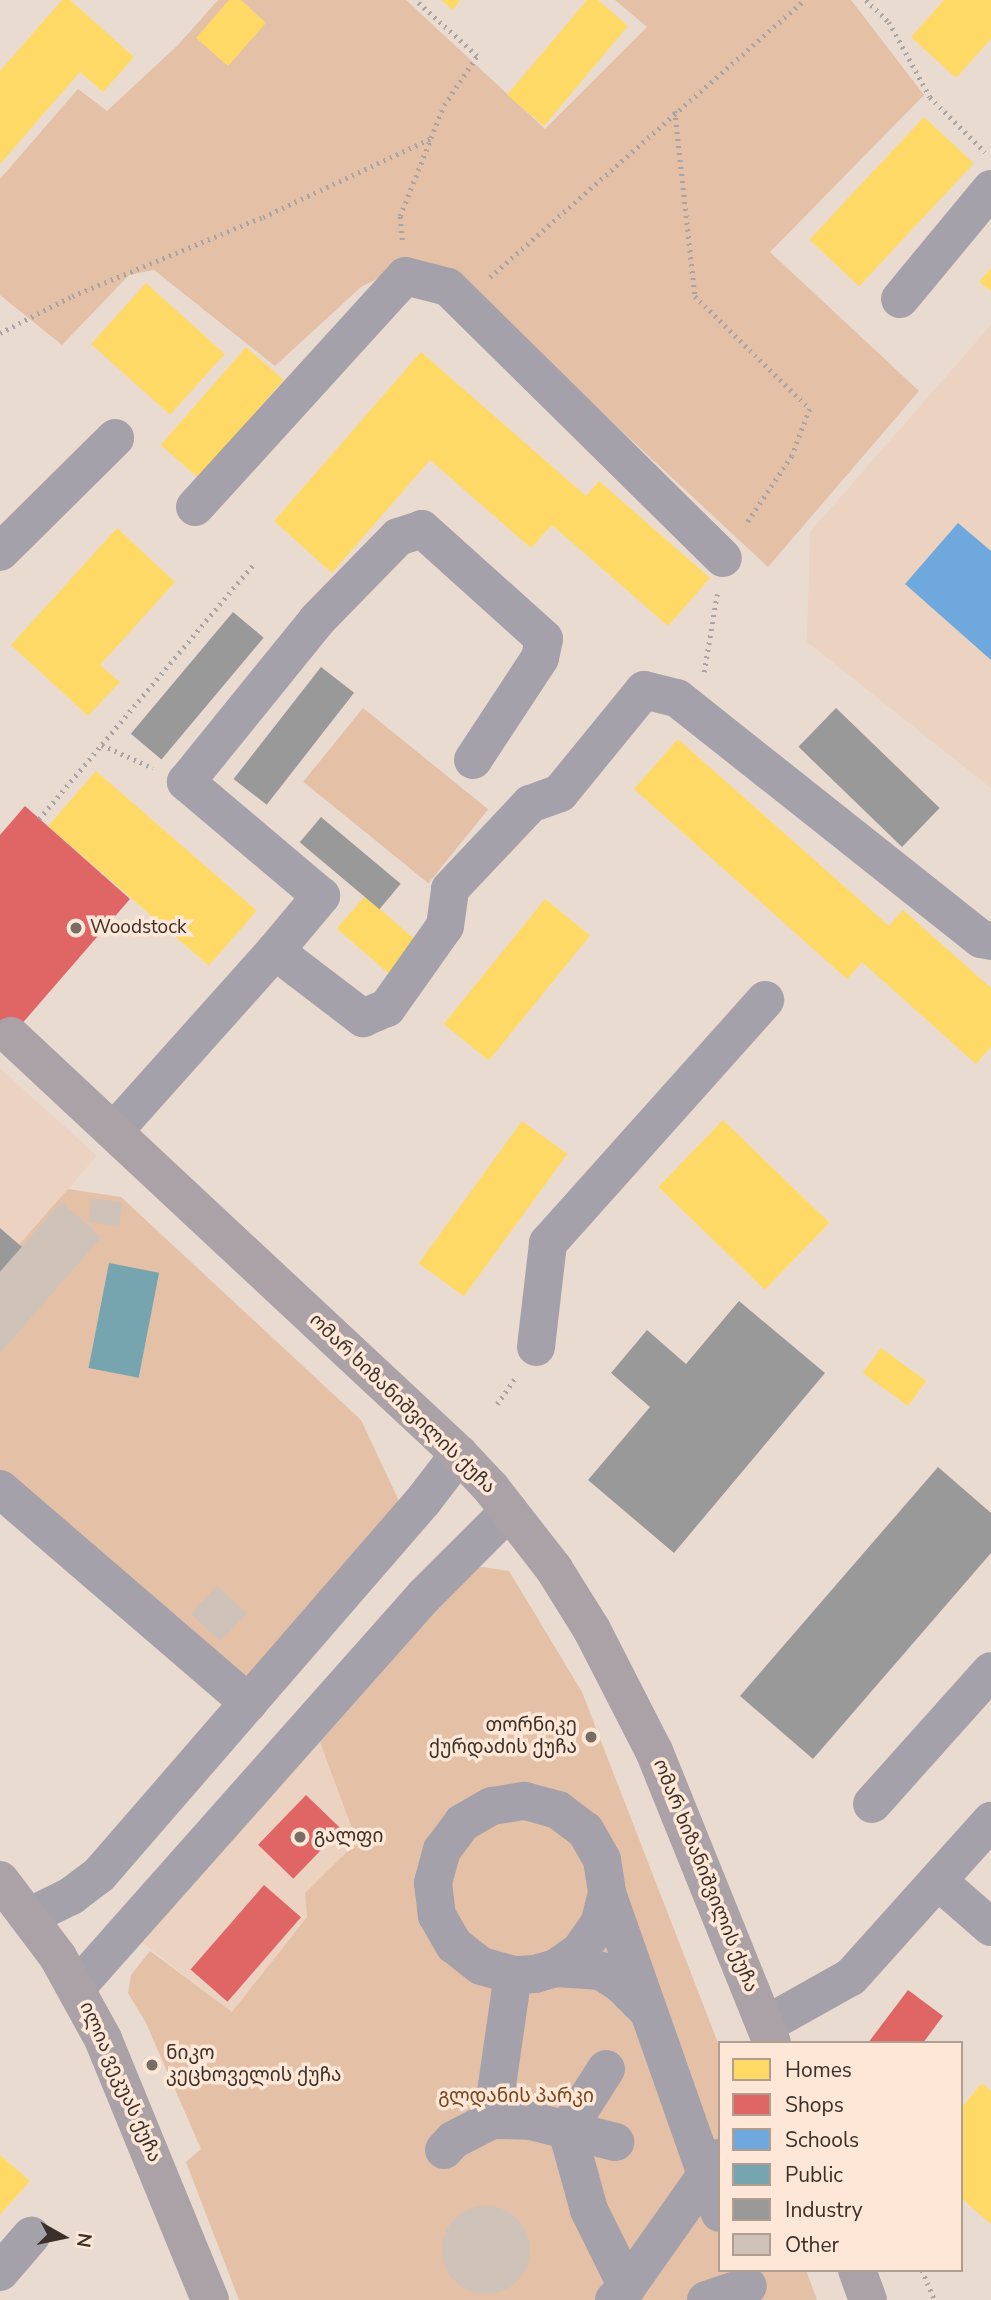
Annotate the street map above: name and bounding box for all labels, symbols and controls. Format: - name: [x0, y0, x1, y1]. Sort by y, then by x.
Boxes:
- place label: Woodstock: [90, 917, 186, 939]
- marker: Woodstock: [68, 920, 84, 936]
- street label: ომარ ხიზანიშვილის ქუჩა: [304, 1309, 500, 1499]
- place label: თორნიკე ქურდაძის ქუჩა: [429, 1715, 577, 1759]
- marker: თორნიკე ქურდაძის ქუჩა: [583, 1729, 599, 1745]
- street label: ომარ ხიზანიშვილის ქუჩა: [648, 1756, 762, 1996]
- place label: გალფი: [314, 1826, 383, 1848]
- marker: გალფი: [292, 1829, 308, 1845]
- street label: ილია ვეკუას ქუჩა: [74, 1998, 166, 2166]
- legend: [718, 2041, 963, 2272]
- place label: ნიკო კეცხოველის ქუჩა: [166, 2043, 341, 2087]
- text: Homes: [785, 2056, 852, 2084]
- marker: ნიკო კეცხოველის ქუჩა: [144, 2057, 160, 2073]
- park label: გლდანის პარკი: [438, 2086, 594, 2108]
- text: Shops: [785, 2091, 844, 2119]
- text: Schools: [785, 2126, 859, 2154]
- text: Public: [785, 2161, 843, 2189]
- text: Industry: [785, 2196, 863, 2224]
- north arrow: [28, 2202, 98, 2272]
- text: N: [70, 2231, 98, 2249]
- text: Other: [785, 2231, 839, 2259]

